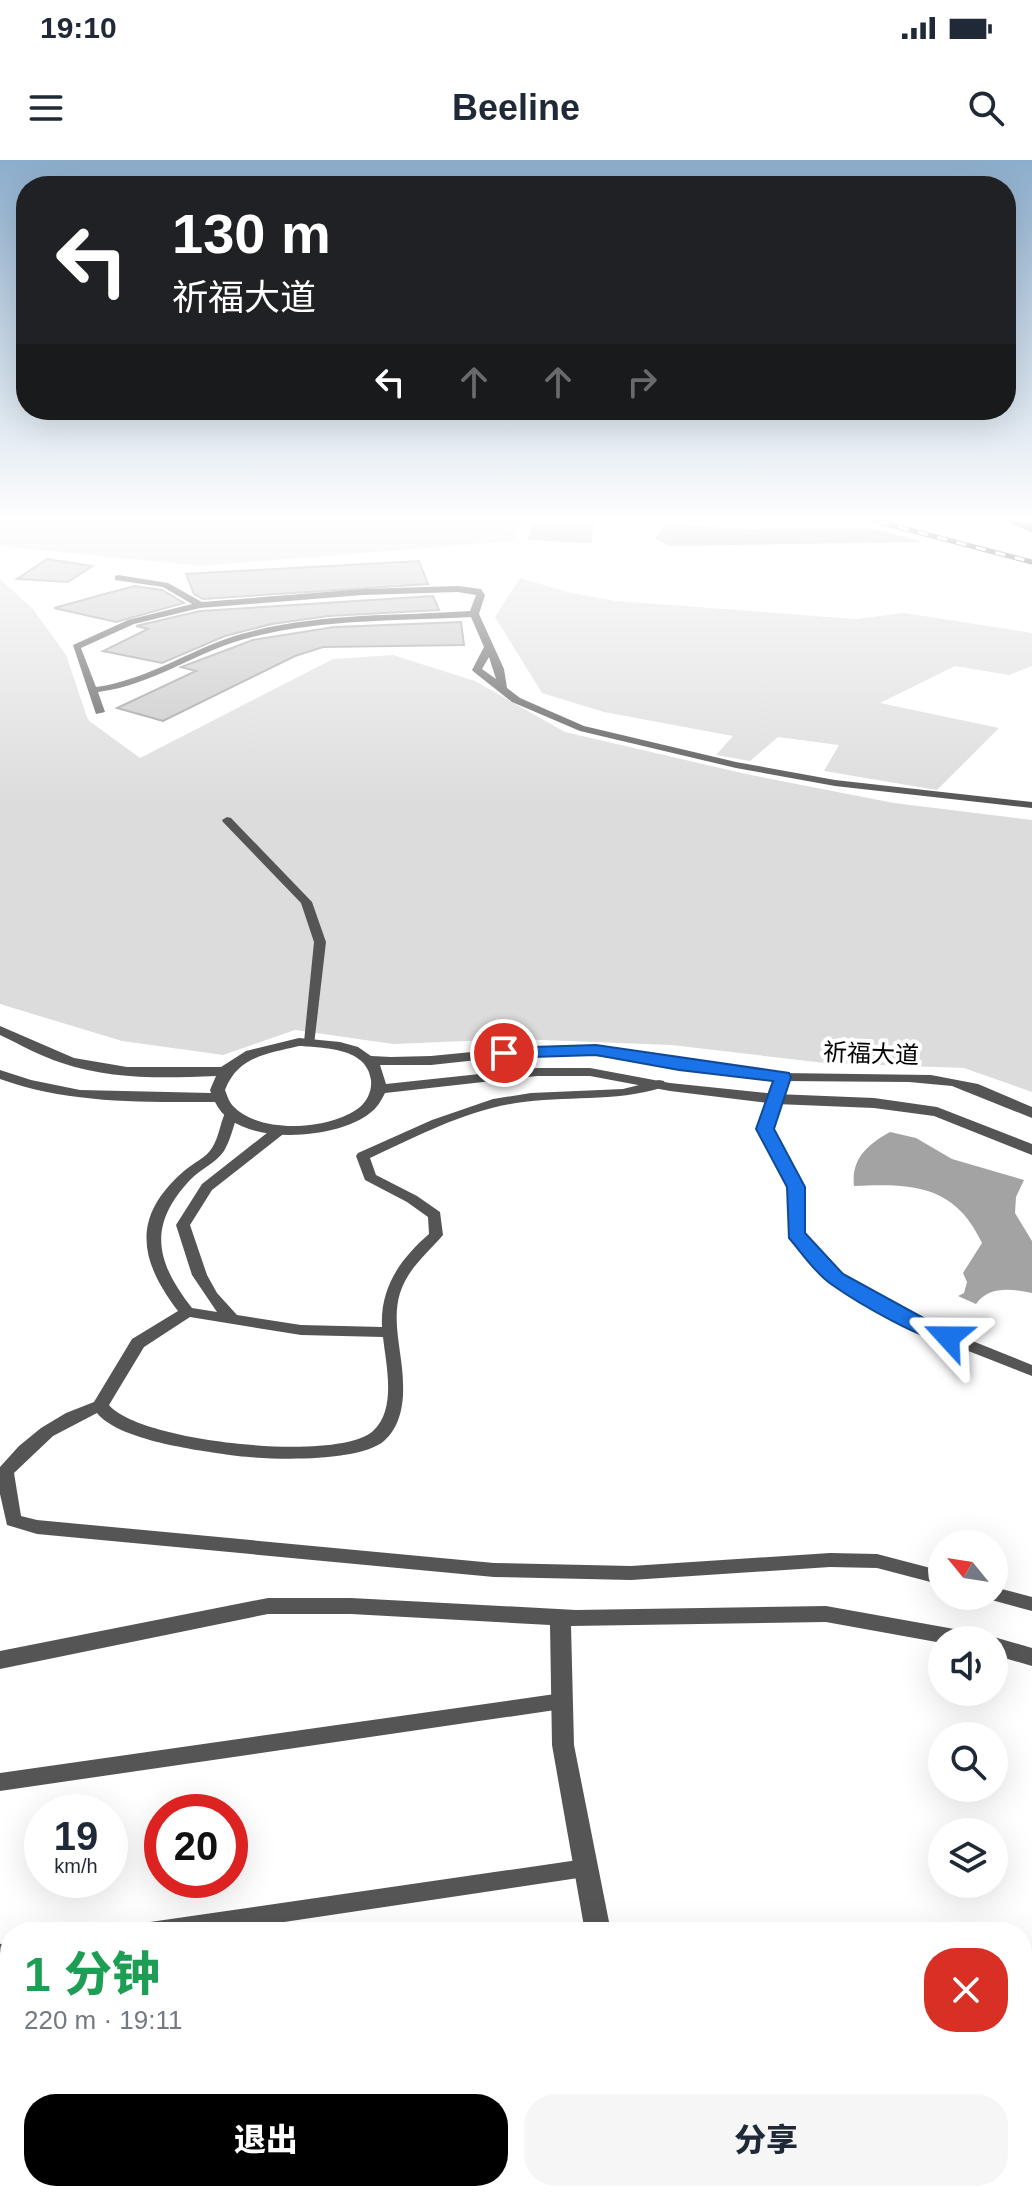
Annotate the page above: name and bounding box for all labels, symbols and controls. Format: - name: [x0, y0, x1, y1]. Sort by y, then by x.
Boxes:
- text: 19:10: [40, 11, 117, 44]
- icon: menu: [24, 86, 68, 130]
- icon: search: [964, 86, 1008, 130]
- text: Beeline: [452, 87, 580, 128]
- text: 130 m: [172, 202, 331, 265]
- icon: left: [40, 208, 144, 312]
- text: 祈福大道: [172, 277, 316, 318]
- icon: left: [368, 360, 412, 404]
- icon: ahead: [452, 360, 496, 404]
- icon: ahead: [536, 360, 580, 404]
- icon: right: [620, 360, 664, 404]
- pin: [470, 1019, 538, 1087]
- icon: arrive: [482, 1031, 526, 1075]
- street label: 祈福大道: [823, 1038, 919, 1069]
- position arrow: [906, 1295, 990, 1379]
- north arrow: [928, 1530, 1008, 1610]
- map controls: [928, 1530, 1008, 1898]
- button: sound: [928, 1626, 1008, 1706]
- button: search: [928, 1722, 1008, 1802]
- speed limit sign: 20: [144, 1794, 248, 1898]
- text: 19: [54, 1814, 98, 1858]
- button: layers: [928, 1818, 1008, 1898]
- text: km/h: [54, 1855, 98, 1877]
- text: 1 分钟: [24, 1948, 160, 2001]
- button: close: [924, 1948, 1008, 2032]
- text: 220 m · 19:11: [24, 2005, 183, 2035]
- button: 退出: [24, 2094, 508, 2186]
- button: 分享: [524, 2094, 1008, 2186]

